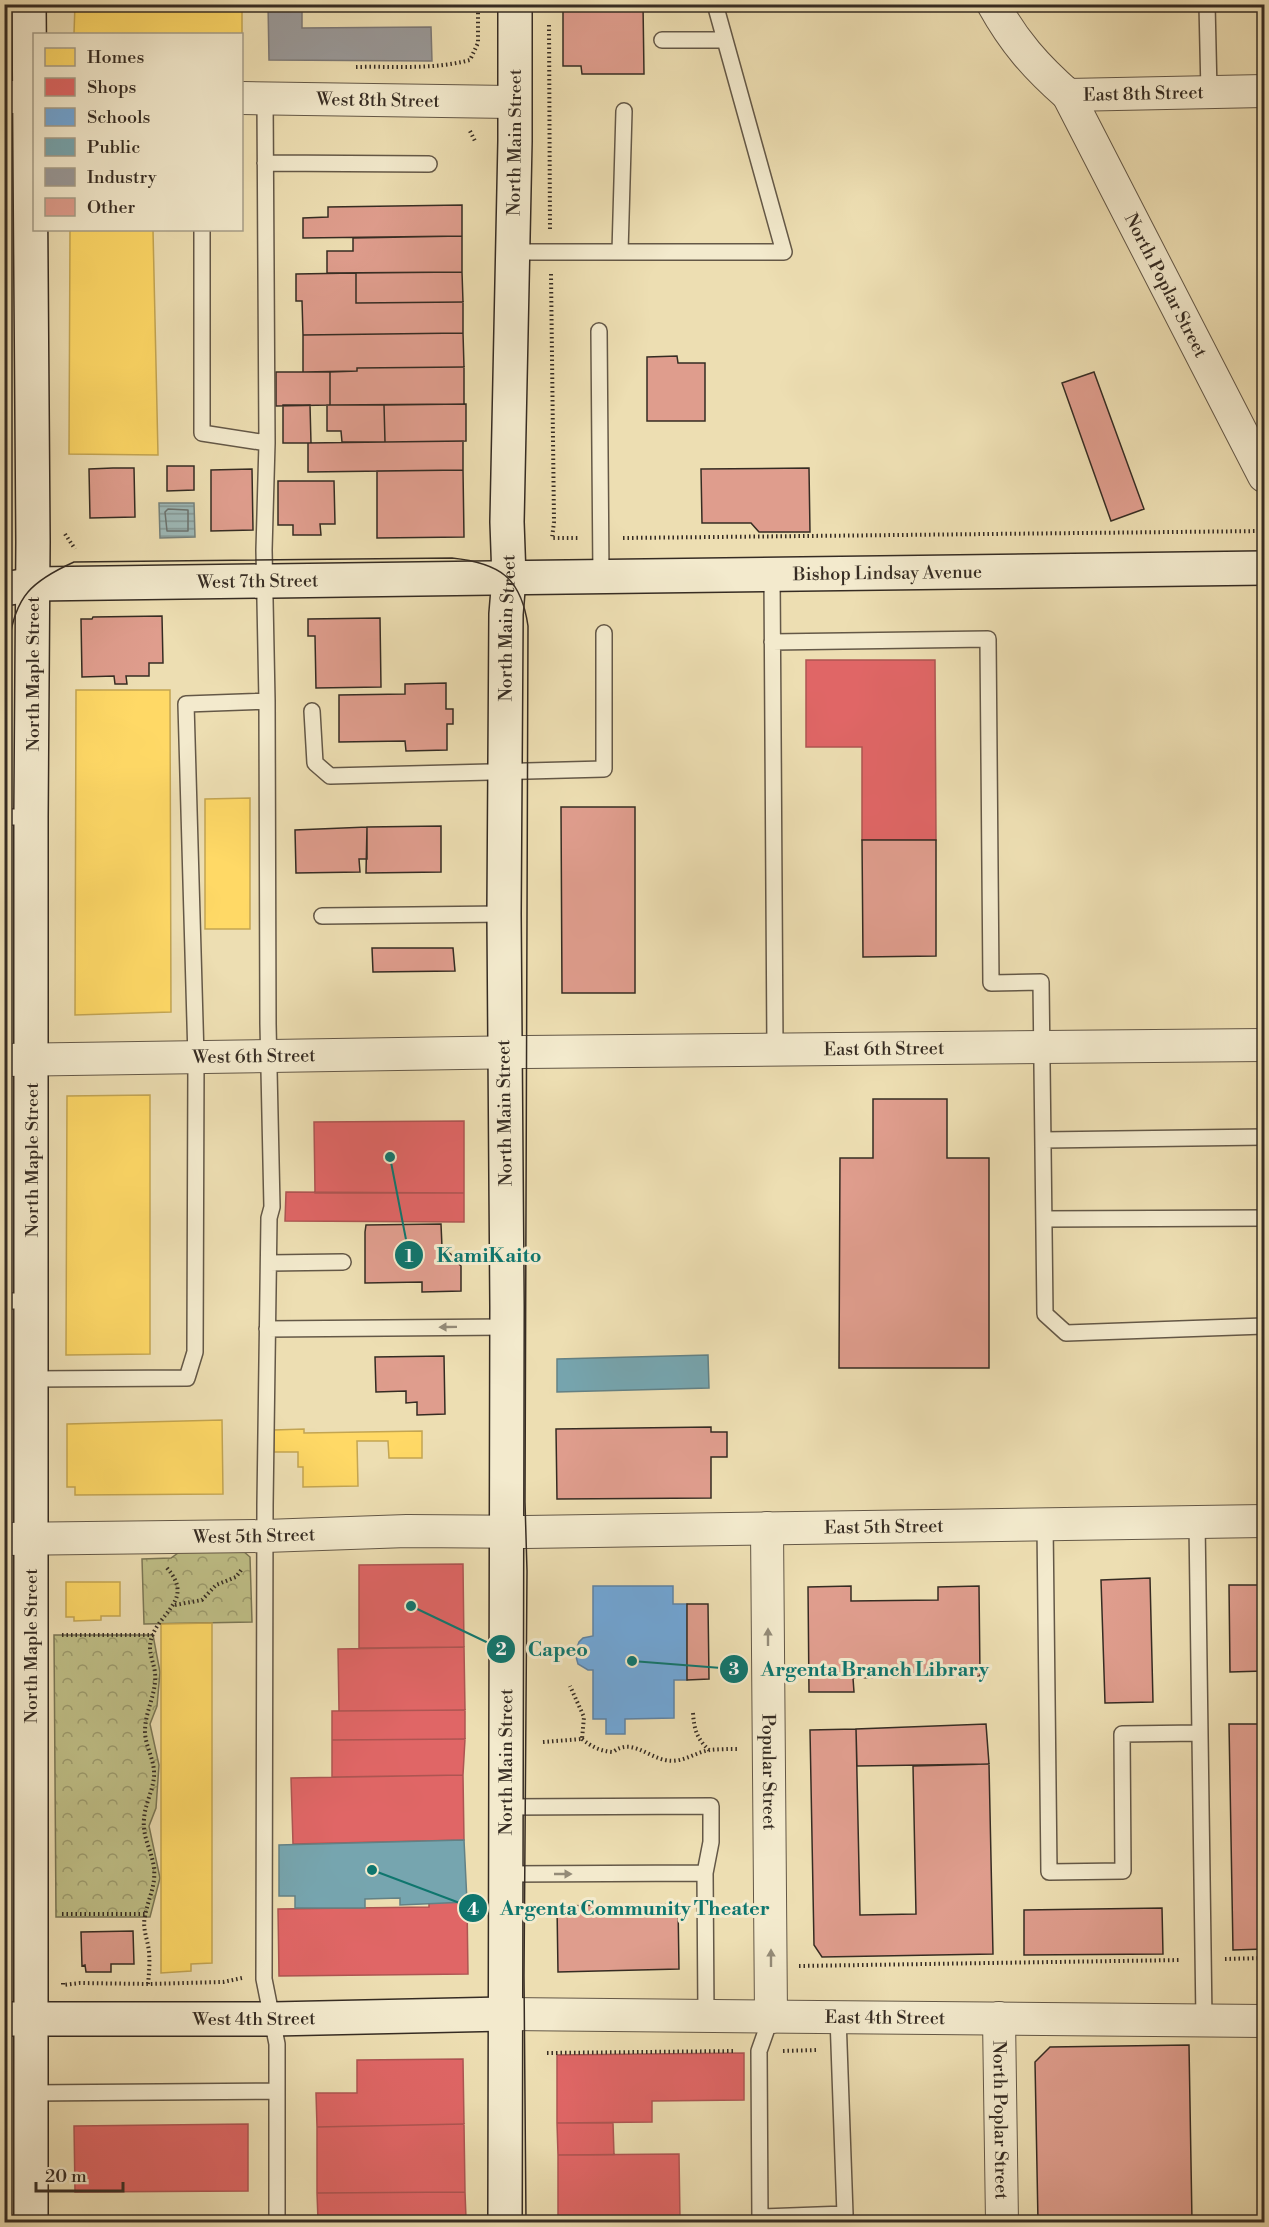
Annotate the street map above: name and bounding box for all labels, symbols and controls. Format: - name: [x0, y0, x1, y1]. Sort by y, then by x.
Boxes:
- legend: [33, 33, 243, 231]
- text: Homes: [87, 46, 144, 69]
- street label: North Main Street: [502, 68, 527, 216]
- text: Shops: [87, 76, 137, 99]
- street label: East 8th Street: [1083, 81, 1205, 106]
- street label: West 8th Street: [315, 88, 440, 112]
- text: Schools: [87, 106, 151, 129]
- text: Public: [87, 136, 140, 159]
- text: Industry: [87, 166, 157, 189]
- text: Other: [87, 196, 135, 219]
- street label: North Poplar Street: [1119, 209, 1213, 362]
- street label: North Main Street: [494, 554, 521, 702]
- street label: Bishop Lindsay Avenue: [792, 560, 982, 586]
- street label: West 7th Street: [196, 569, 319, 593]
- street label: North Maple Street: [22, 596, 45, 752]
- street label: East 6th Street: [824, 1037, 945, 1061]
- street label: North Main Street: [492, 1039, 518, 1187]
- street label: West 6th Street: [191, 1044, 316, 1069]
- street label: North Maple Street: [21, 1082, 44, 1238]
- callout: KamiKaito: [394, 1236, 553, 1274]
- text: KamiKaito: [437, 1244, 541, 1269]
- text: 1: [405, 1245, 414, 1268]
- one-way arrow: [438, 1322, 457, 1332]
- street label: East 5th Street: [824, 1514, 944, 1539]
- street label: West 5th Street: [192, 1523, 316, 1548]
- street label: North Maple Street: [20, 1568, 43, 1724]
- one-way arrow: [763, 1628, 773, 1647]
- callout: Capeo: [486, 1630, 601, 1668]
- text: 2: [495, 1638, 507, 1661]
- text: Capeo: [528, 1638, 588, 1663]
- callout: Argenta Branch Library: [719, 1650, 1001, 1688]
- text: 3: [729, 1658, 740, 1681]
- text: Argenta Branch Library: [760, 1658, 990, 1683]
- street label: North Main Street: [494, 1688, 518, 1836]
- street label: Popular Street: [757, 1714, 781, 1831]
- one-way arrow: [554, 1869, 573, 1879]
- callout: Argenta Community Theater: [458, 1889, 782, 1927]
- text: Argenta Community Theater: [499, 1897, 770, 1922]
- text: 4: [467, 1898, 479, 1921]
- one-way arrow: [766, 1949, 776, 1968]
- street label: East 4th Street: [825, 2005, 946, 2030]
- street label: West 4th Street: [191, 2007, 316, 2031]
- street label: North Poplar Street: [988, 2040, 1013, 2200]
- scale bar: [36, 2155, 123, 2193]
- text: 20 m: [45, 2165, 87, 2188]

